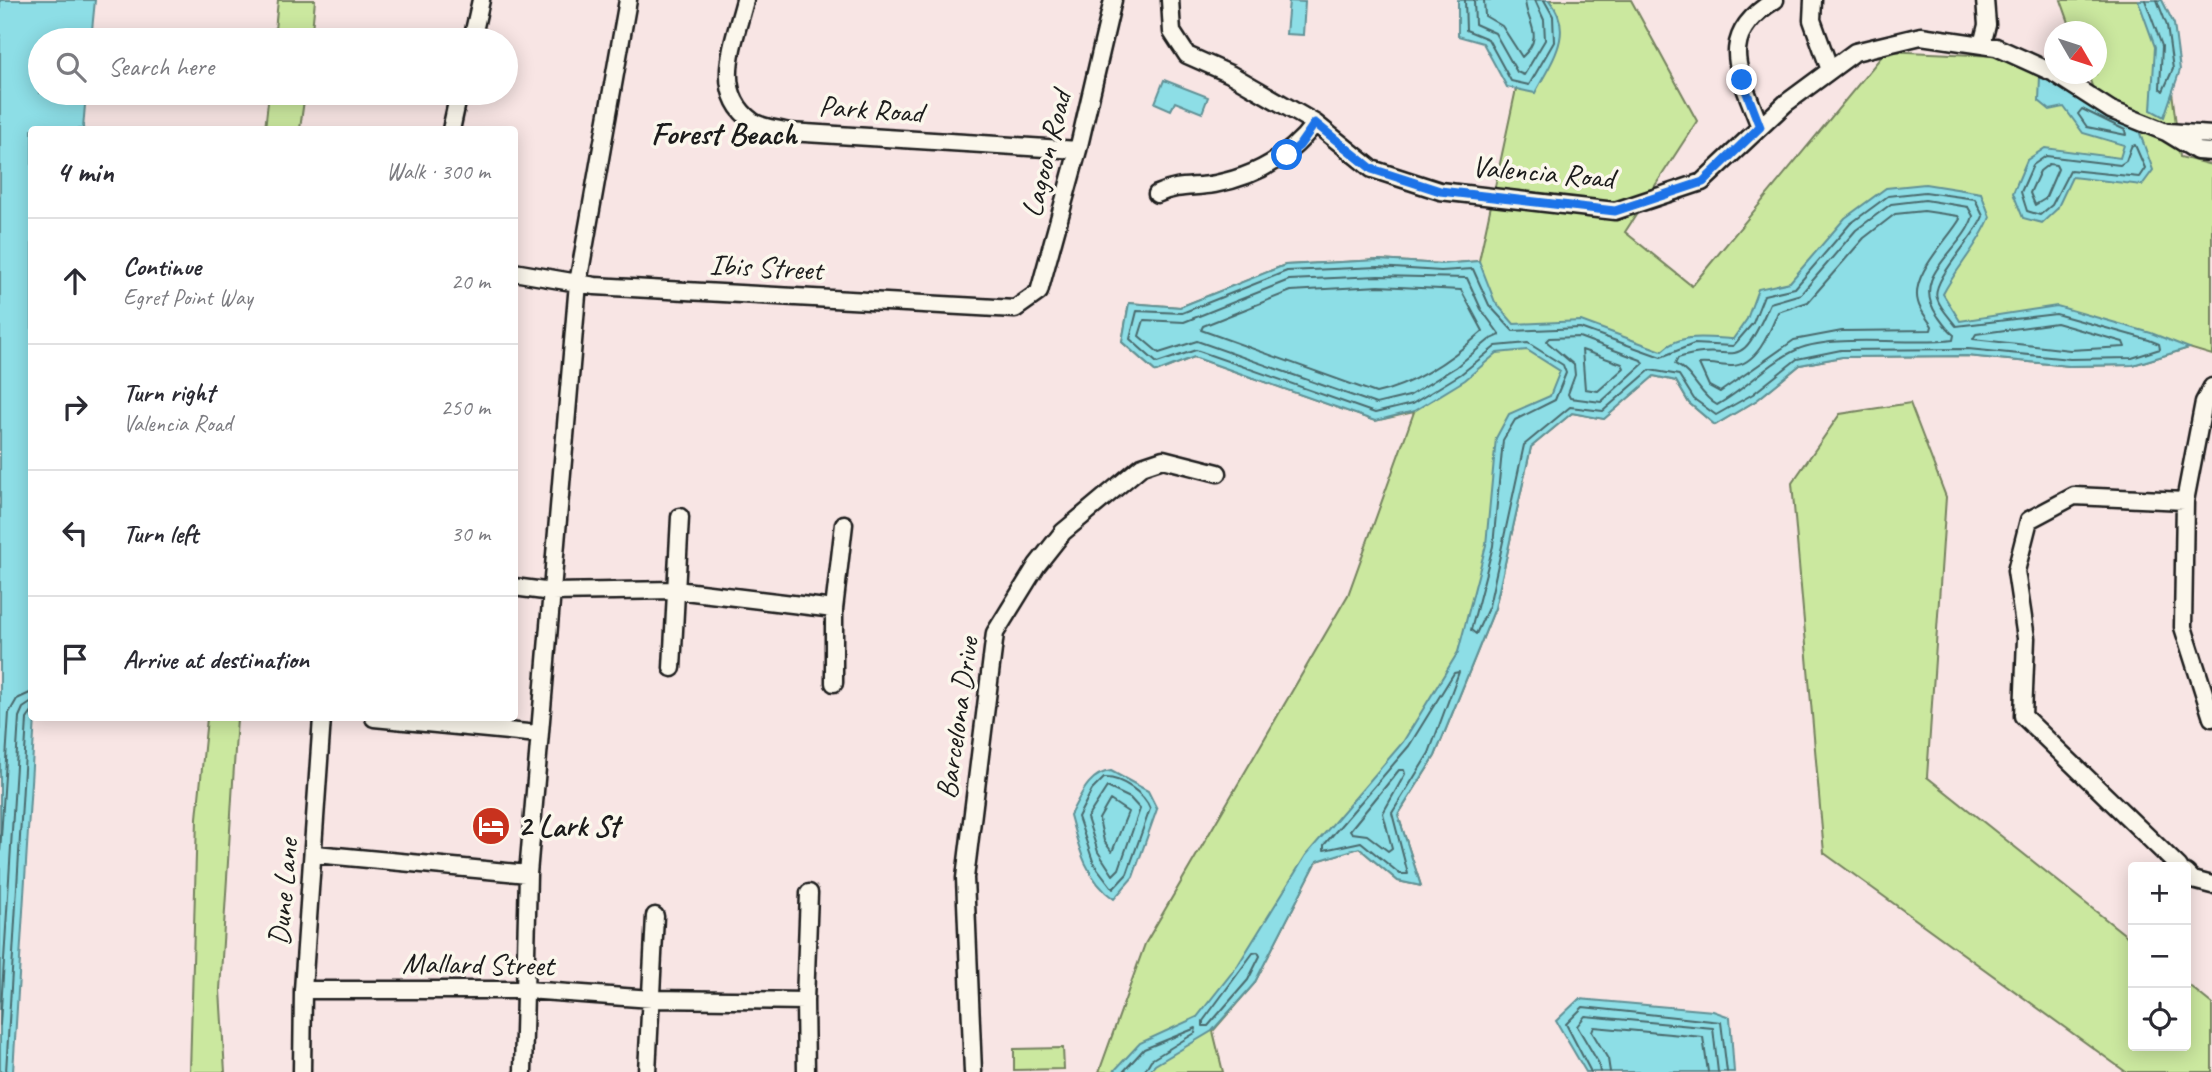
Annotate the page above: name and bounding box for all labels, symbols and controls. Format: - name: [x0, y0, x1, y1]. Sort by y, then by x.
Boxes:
- north arrow: [2044, 21, 2107, 84]
- search box: [28, 28, 518, 105]
- icon: search: [52, 48, 90, 86]
- text: Search here: [108, 50, 214, 83]
- route end: [1726, 64, 1757, 95]
- street label: Lagoon Road: [1012, 83, 1081, 221]
- street label: Park Road: [818, 86, 929, 132]
- district label: Forest Beach: [651, 113, 798, 154]
- route start: [1271, 139, 1302, 170]
- street label: Valencia Road: [1470, 147, 1620, 197]
- text: 4 min: [56, 153, 113, 191]
- text: Walk · 300 m: [386, 157, 490, 186]
- street label: Ibis Street: [708, 245, 827, 289]
- text: Continue: [123, 250, 201, 283]
- icon: ahead: [56, 262, 94, 300]
- text: 20 m: [451, 267, 490, 296]
- text: Egret Point Way: [123, 283, 253, 312]
- text: Turn right: [123, 376, 214, 409]
- icon: right: [56, 388, 94, 426]
- text: 250 m: [441, 393, 490, 422]
- text: Valencia Road: [123, 409, 232, 438]
- icon: left: [56, 514, 94, 552]
- text: Turn left: [123, 517, 198, 550]
- text: 30 m: [451, 519, 490, 548]
- street label: Barcelona Drive: [927, 633, 987, 801]
- icon: arrive: [56, 640, 94, 678]
- text: Arrive at destination: [123, 643, 309, 676]
- hotel icon: 2 Lark St: [470, 805, 512, 847]
- place label: 2 Lark St: [518, 807, 624, 845]
- street label: Dune Lane: [259, 835, 307, 947]
- map controls: [2128, 862, 2191, 1051]
- button: +: [2128, 862, 2191, 925]
- button: −: [2128, 925, 2191, 988]
- street label: Mallard Street: [402, 944, 557, 984]
- button: locate: [2128, 988, 2191, 1051]

